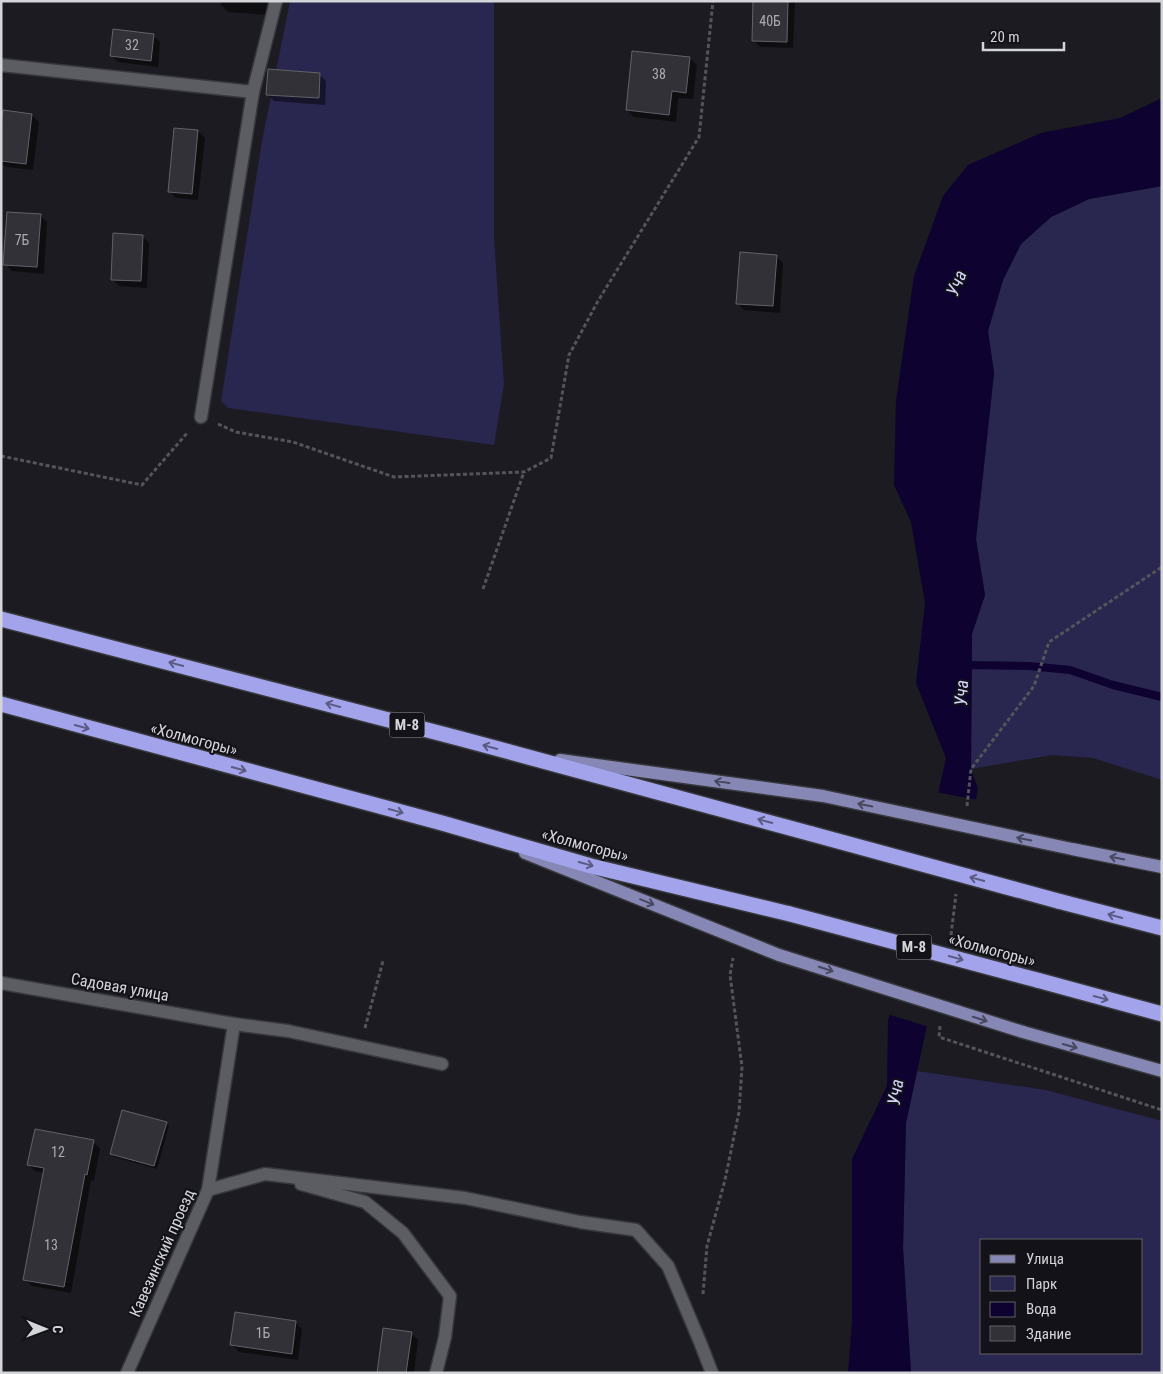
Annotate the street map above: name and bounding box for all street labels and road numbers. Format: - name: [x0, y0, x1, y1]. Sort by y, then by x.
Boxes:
- road number: М-8: [390, 712, 424, 738]
- street label: «Холмогоры»: [149, 718, 240, 760]
- street label: «Холмогоры»: [540, 824, 631, 866]
- street label: «Холмогоры»: [947, 929, 1038, 971]
- road number: М-8: [896, 934, 932, 960]
- street label: Садовая улица: [70, 969, 170, 1005]
- street label: Кавезинский проезд: [125, 1186, 199, 1320]

